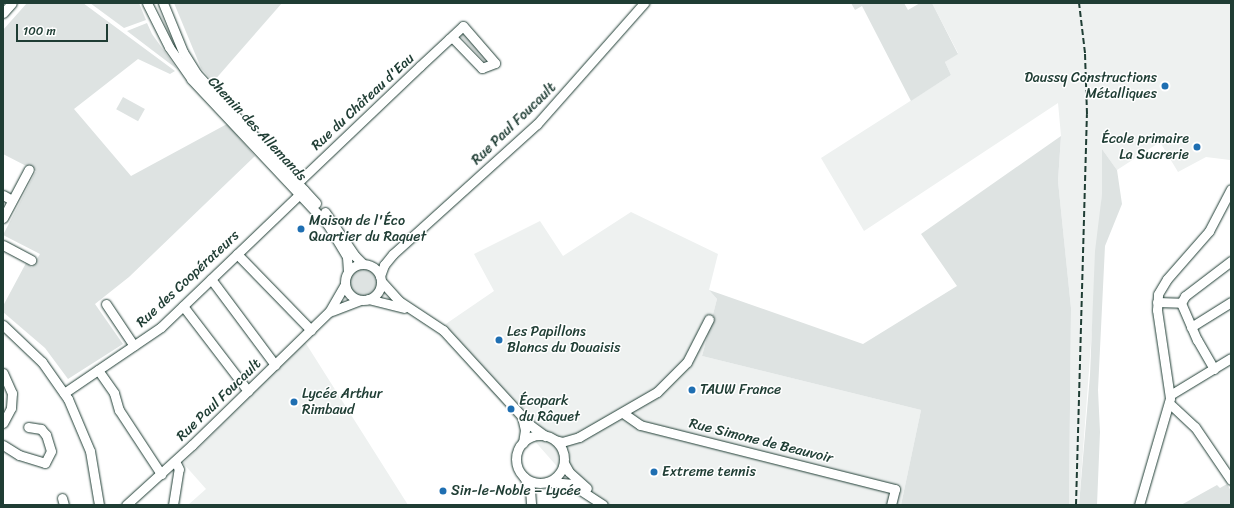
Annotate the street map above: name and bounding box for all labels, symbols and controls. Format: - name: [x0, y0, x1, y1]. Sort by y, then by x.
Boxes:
- scale bar: [18, 16, 110, 42]
- text: 100 m: [23, 20, 56, 42]
- street label: Rue du Château d'Eau: [308, 50, 418, 154]
- place label: Daussy Constructions Métalliques: [1024, 70, 1157, 102]
- street label: Chemin des Allemands: [204, 73, 310, 185]
- street label: Rue Paul Foucault: [468, 79, 560, 169]
- marker: Daussy Constructions Métalliques: [1160, 81, 1170, 91]
- place label: École primaire La Sucrerie: [1101, 131, 1189, 164]
- marker: École primaire La Sucrerie: [1192, 142, 1202, 152]
- place label: Maison de l'Éco Quartier du Raquet: [309, 213, 426, 246]
- marker: Maison de l'Éco Quartier du Raquet: [296, 224, 306, 234]
- street label: Rue des Coopérateurs: [133, 227, 243, 331]
- place label: Les Papillons Blancs du Douaisis: [507, 324, 621, 356]
- marker: Les Papillons Blancs du Douaisis: [494, 335, 504, 345]
- street label: Rue Paul Foucault: [173, 355, 265, 445]
- place label: TAUW France: [700, 382, 781, 398]
- marker: TAUW France: [687, 385, 697, 395]
- place label: Lycée Arthur Rimbaud: [302, 386, 382, 418]
- place label: Écopark du Râquet: [519, 393, 581, 426]
- marker: Lycée Arthur Rimbaud: [289, 397, 299, 407]
- marker: Écopark du Râquet: [506, 404, 516, 414]
- street label: Rue Simone de Beauvoir: [688, 415, 834, 467]
- place label: Extreme tennis: [662, 464, 756, 480]
- marker: Extreme tennis: [649, 467, 659, 477]
- place label: Sin-le-Noble – Lycée: [451, 483, 581, 499]
- marker: Sin-le-Noble – Lycée: [438, 486, 448, 496]

